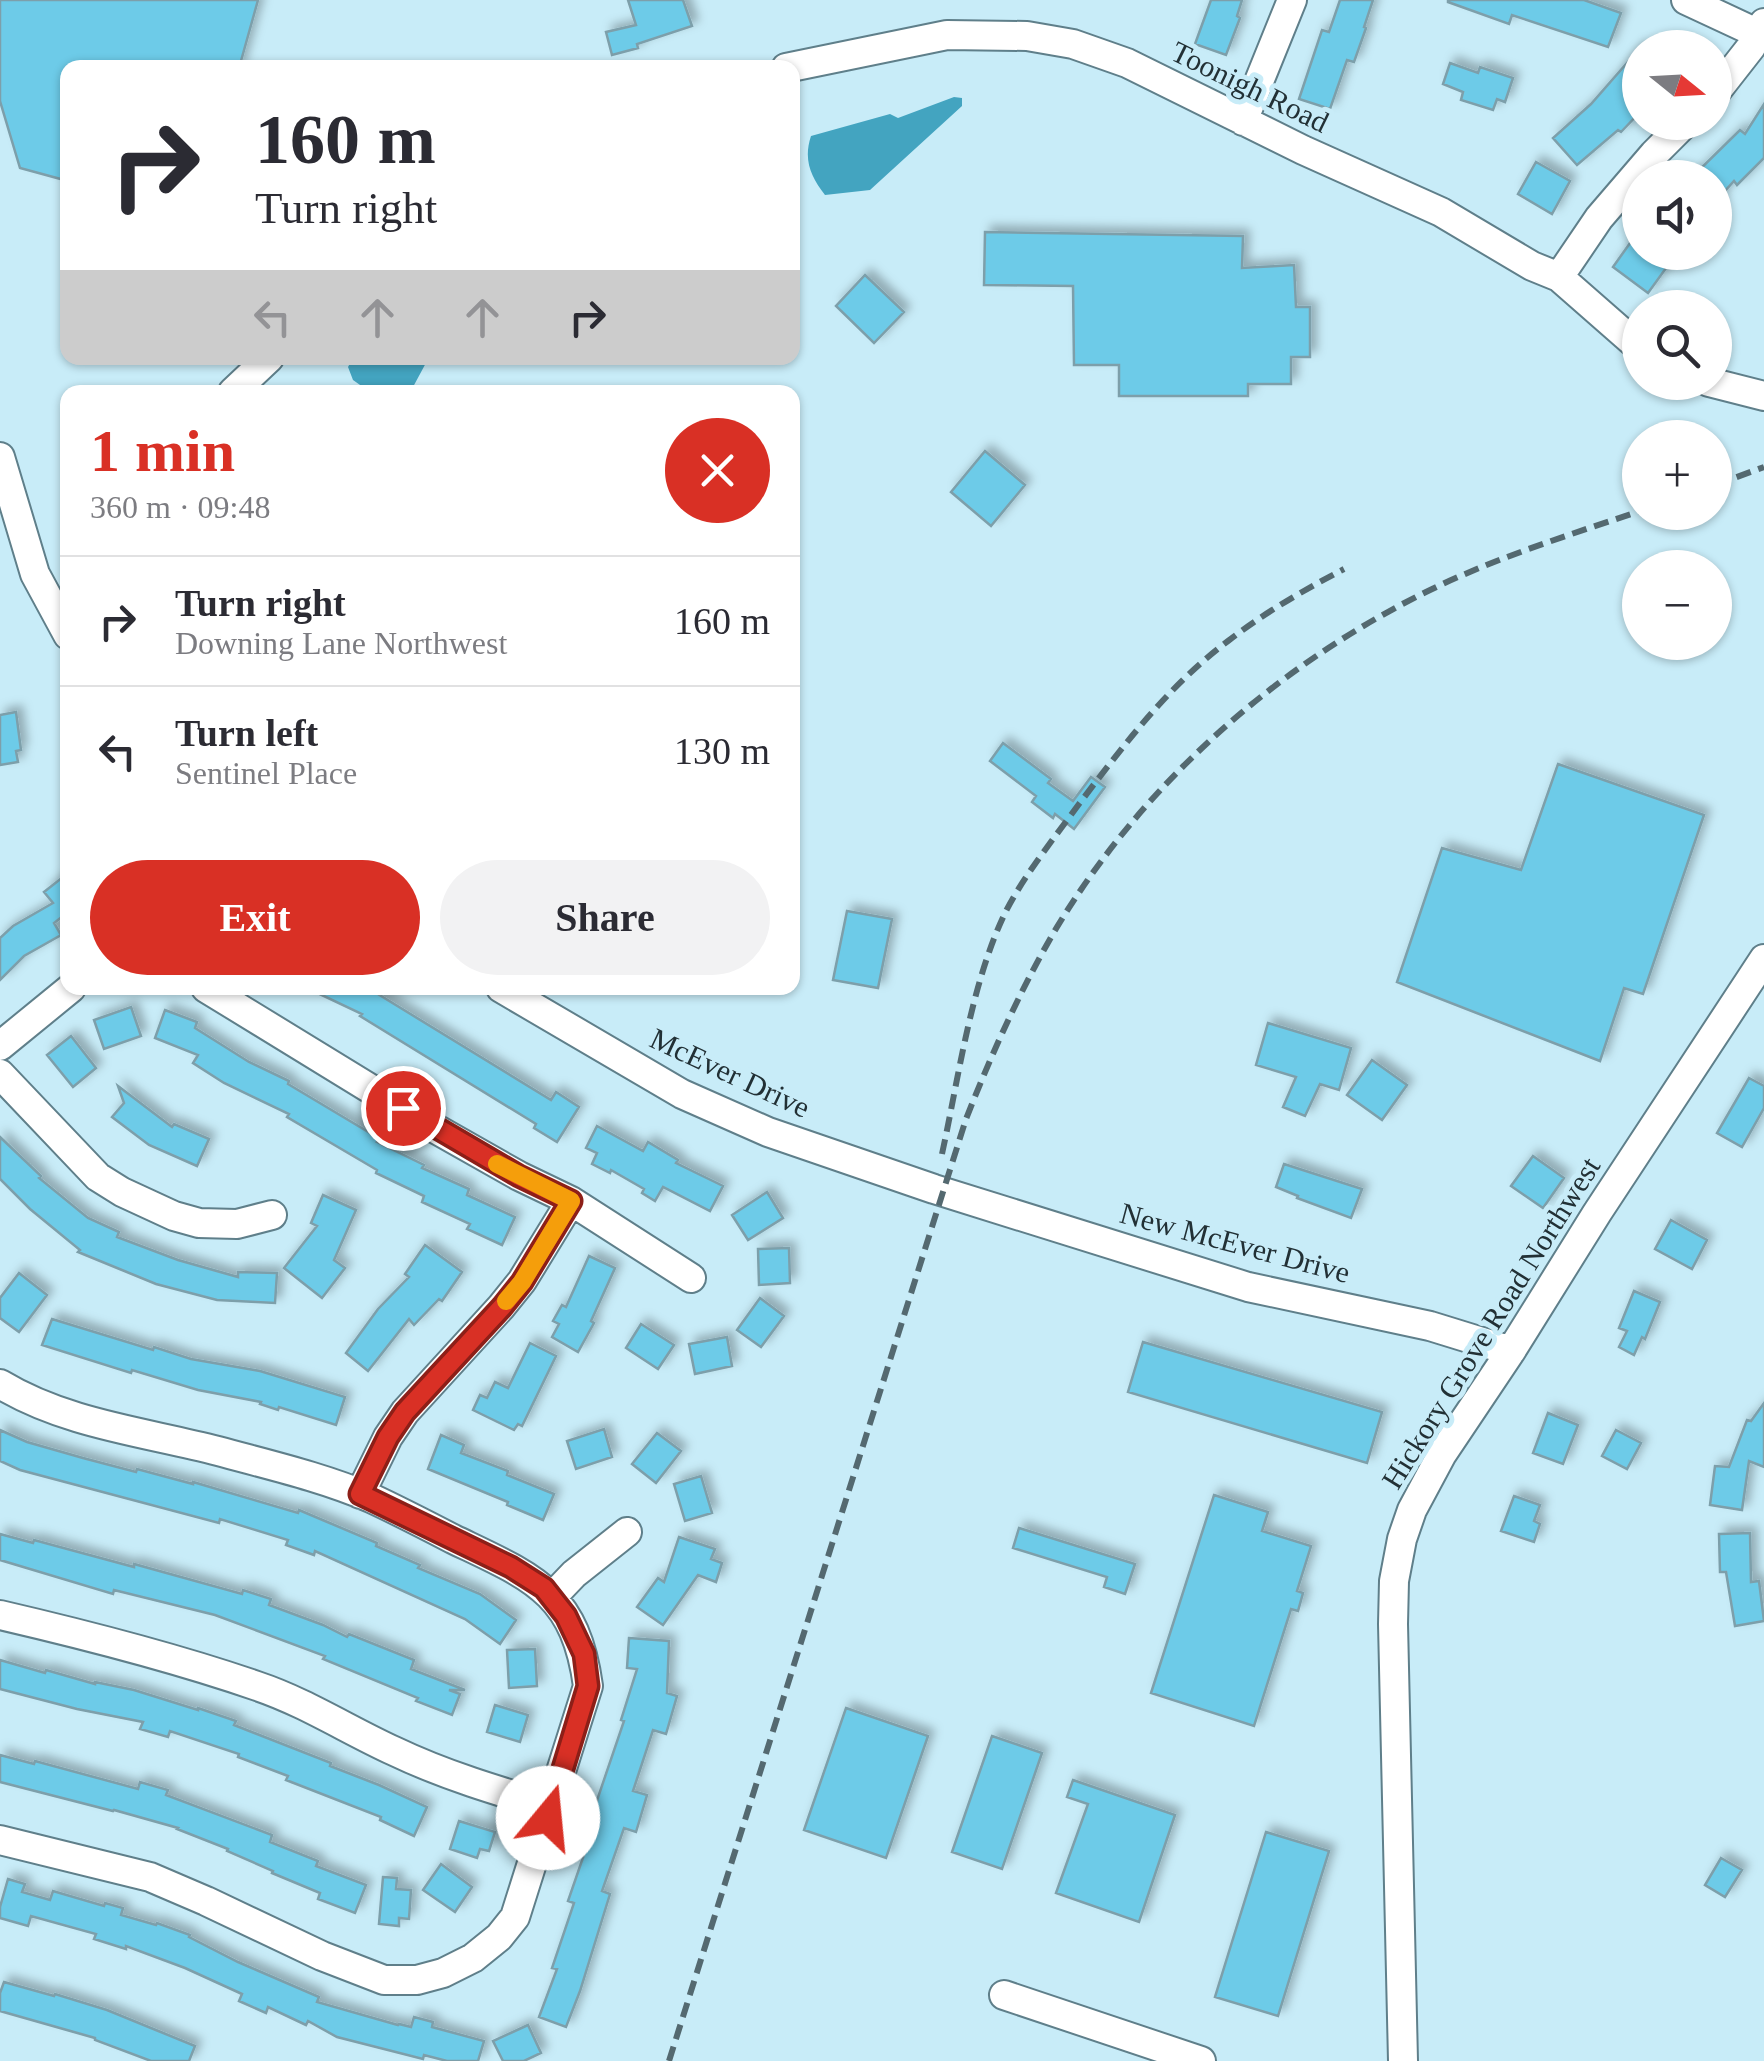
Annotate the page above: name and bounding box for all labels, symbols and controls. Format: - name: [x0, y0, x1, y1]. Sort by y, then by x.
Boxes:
- north arrow: [1622, 30, 1732, 140]
- map controls: [1622, 30, 1732, 660]
- street label: Toonigh Road: [1166, 34, 1334, 139]
- icon: right: [90, 100, 220, 230]
- text: 160 m: [255, 101, 436, 178]
- button: sound: [1622, 160, 1732, 270]
- text: Turn right: [255, 183, 437, 233]
- icon: left: [245, 290, 300, 345]
- icon: ahead: [350, 290, 405, 345]
- icon: ahead: [455, 290, 510, 345]
- icon: right: [560, 290, 615, 345]
- button: search: [1622, 290, 1732, 400]
- text: 1 min: [90, 418, 235, 484]
- button: close: [665, 418, 770, 523]
- button: +: [1622, 420, 1732, 530]
- text: 360 m · 09:48: [90, 489, 270, 525]
- button: −: [1622, 550, 1732, 660]
- text: Turn right: [175, 582, 346, 624]
- icon: right: [90, 594, 145, 649]
- text: 160 m: [674, 600, 770, 642]
- text: Downing Lane Northwest: [175, 625, 507, 661]
- text: Turn left: [175, 712, 318, 754]
- icon: left: [90, 724, 145, 779]
- text: 130 m: [674, 730, 770, 772]
- text: Sentinel Place: [175, 755, 357, 791]
- button: Exit: [90, 860, 420, 975]
- button: Share: [440, 860, 770, 975]
- street label: McEver Drive: [645, 1021, 815, 1124]
- pin: [361, 1066, 446, 1151]
- icon: arrive: [376, 1081, 431, 1136]
- street label: Hickory Grove Road Northwest: [1375, 1151, 1607, 1494]
- street label: New McEver Drive: [1117, 1196, 1354, 1289]
- position arrow: [496, 1766, 600, 1870]

